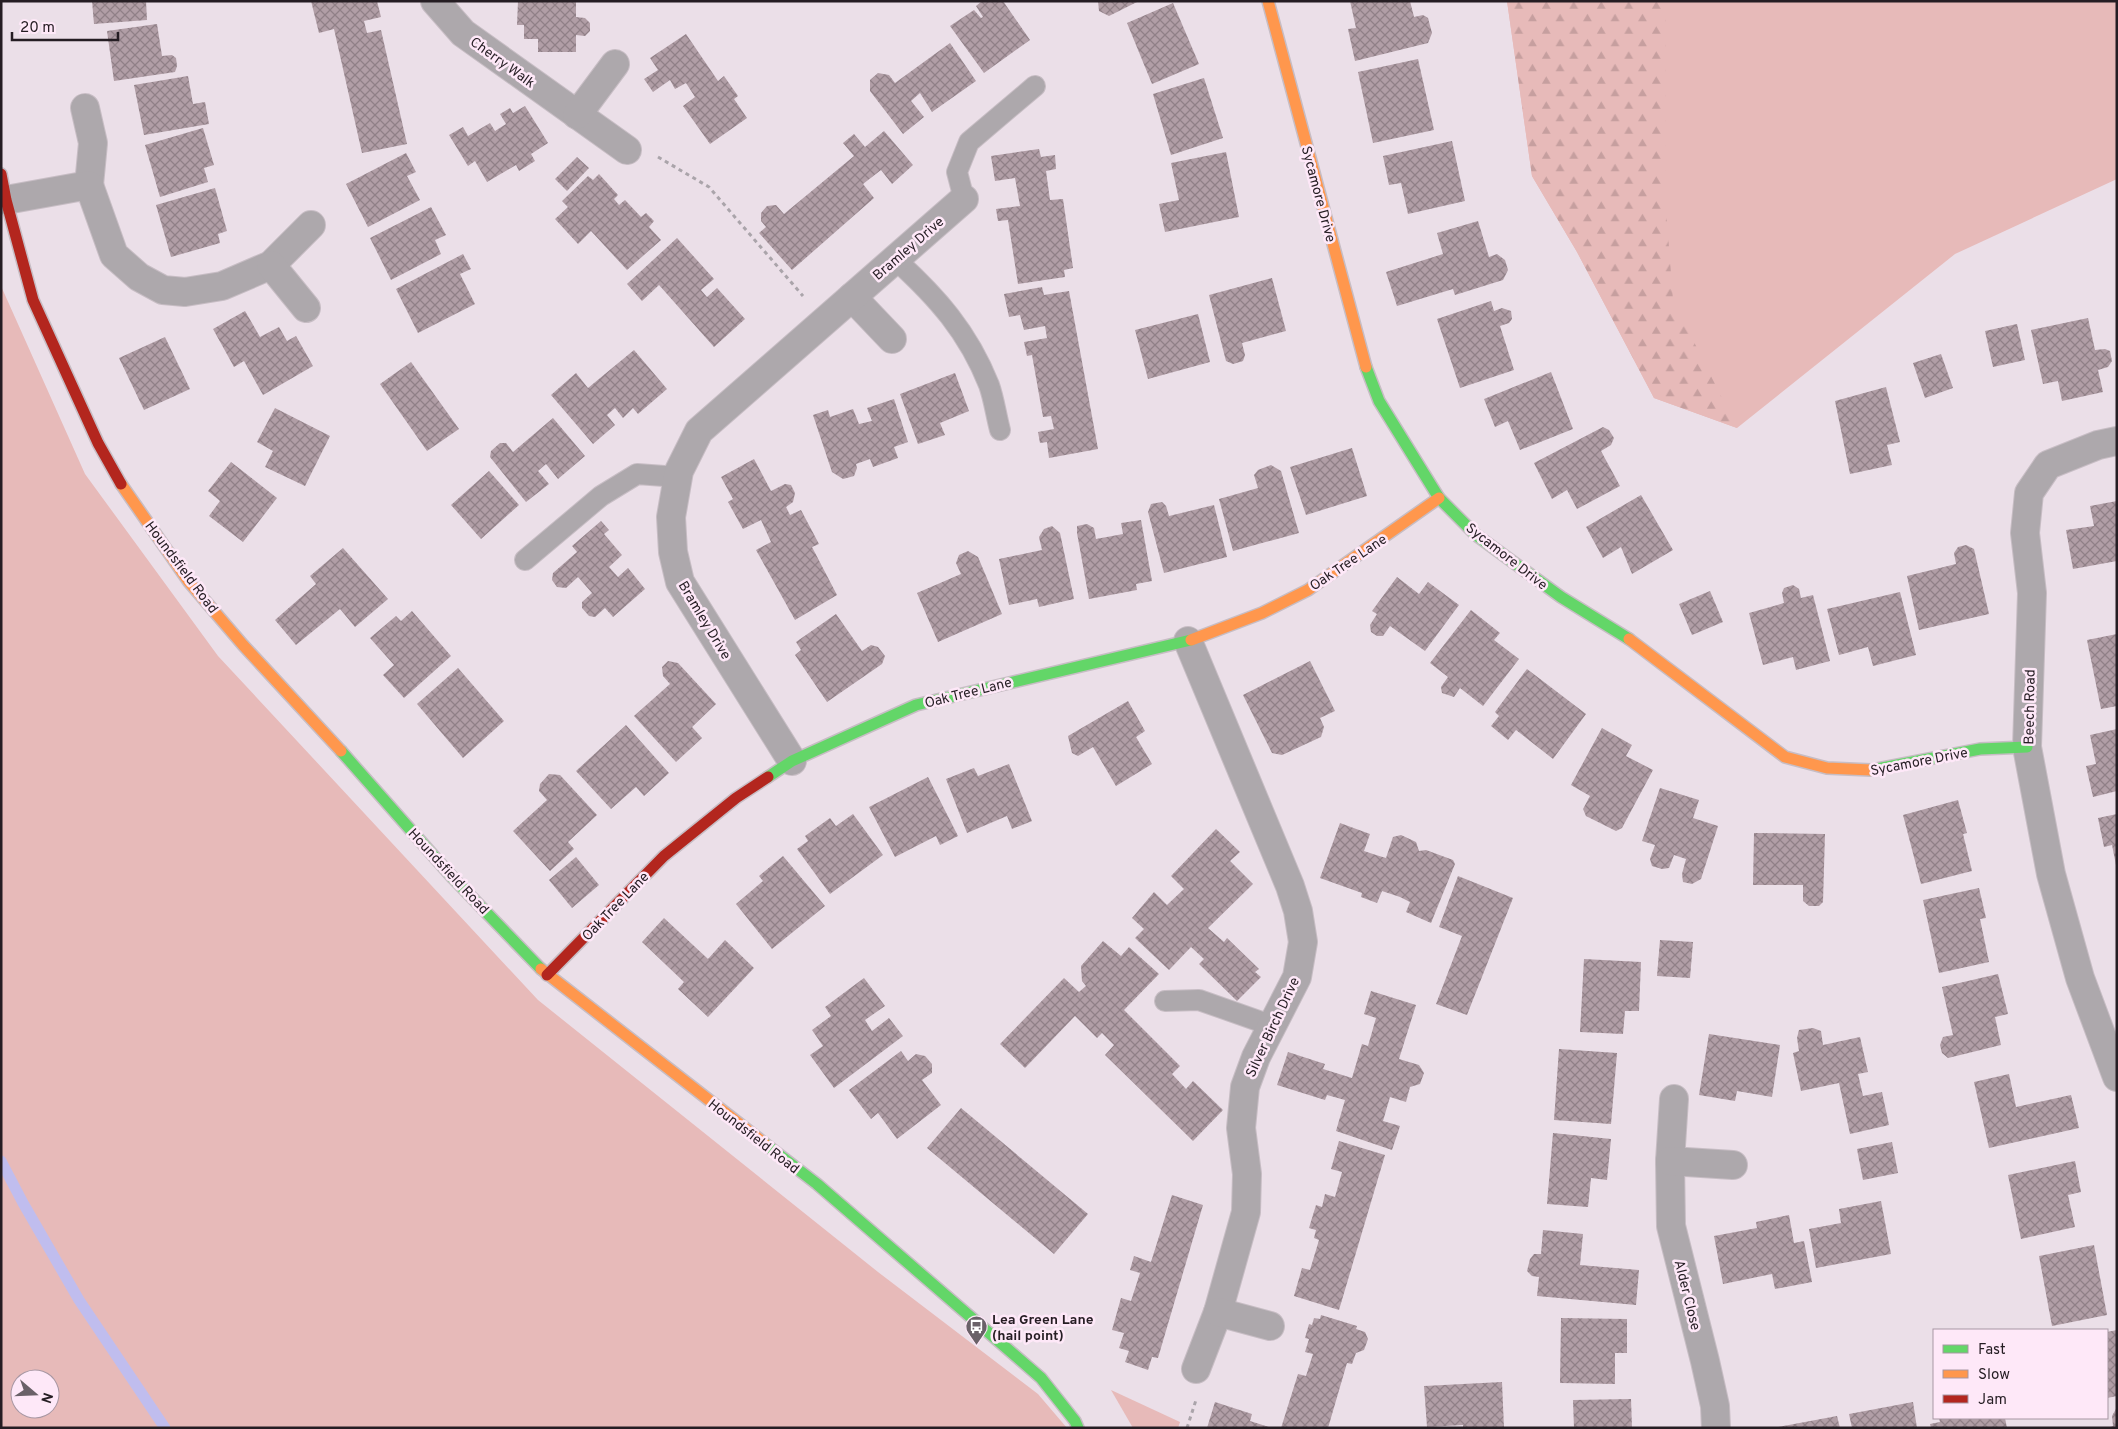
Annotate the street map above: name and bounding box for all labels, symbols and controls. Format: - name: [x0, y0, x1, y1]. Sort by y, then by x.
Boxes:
- scale bar: [12, 10, 119, 42]
- text: 20 m: [20, 19, 55, 38]
- street label: Cherry Walk: [466, 34, 538, 92]
- street label: Sycamore Drive: [1297, 144, 1339, 244]
- street label: Bramley Drive: [870, 214, 948, 285]
- street label: Houndsfield Road: [141, 518, 221, 617]
- street label: Sycamore Drive: [1462, 520, 1550, 594]
- street label: Oak Tree Lane: [1307, 531, 1391, 595]
- street label: Bramley Drive: [674, 578, 734, 663]
- street label: Beech Road: [2021, 669, 2040, 745]
- street label: Oak Tree Lane: [923, 674, 1014, 712]
- street label: Sycamore Drive: [1869, 745, 1969, 780]
- street label: Houndsfield Road: [404, 826, 492, 918]
- street label: Oak Tree Lane: [579, 869, 653, 945]
- street label: Silver Birch Drive: [1243, 975, 1304, 1080]
- street label: Houndsfield Road: [704, 1096, 802, 1178]
- street label: Alder Close: [1670, 1258, 1703, 1332]
- place label: Lea Green Lane (hail point): [992, 1312, 1094, 1345]
- bus stop icon: Lea Green Lane (hail point): [964, 1315, 988, 1346]
- legend: [1933, 1329, 2108, 1419]
- text: Fast: [1978, 1341, 2006, 1360]
- text: Slow: [1978, 1366, 2010, 1385]
- north arrow: [10, 1369, 60, 1419]
- text: N: [36, 1390, 56, 1405]
- text: Jam: [1978, 1391, 2007, 1410]

